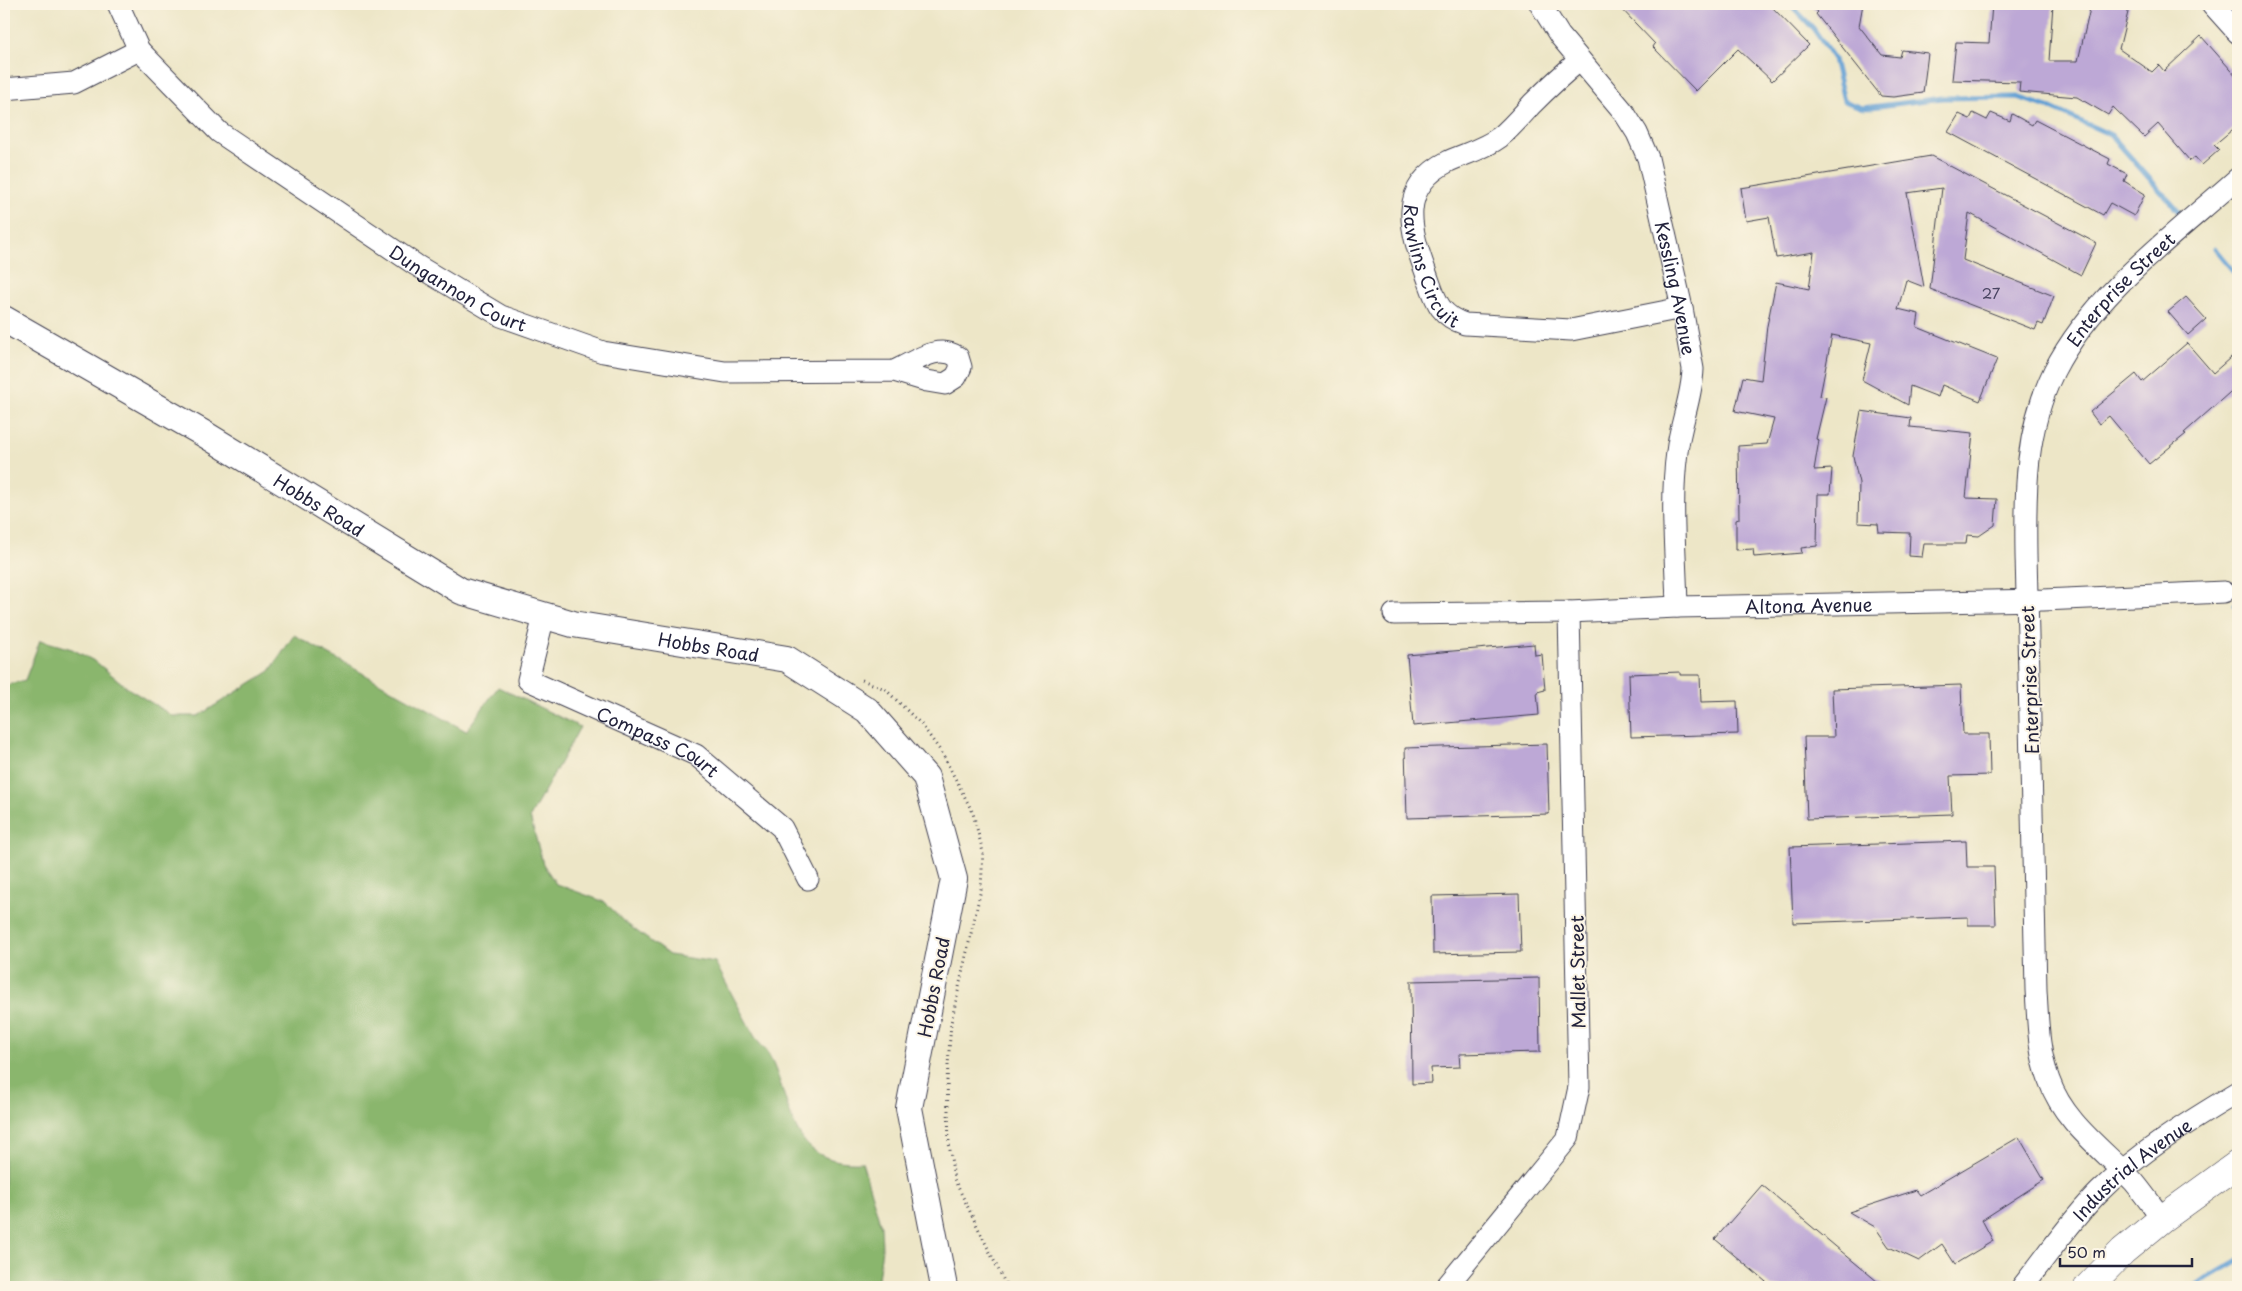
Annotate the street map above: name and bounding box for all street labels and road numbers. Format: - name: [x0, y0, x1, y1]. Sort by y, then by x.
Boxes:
- street label: Rawlins Circuit: [1398, 203, 1464, 333]
- street label: Kessling Avenue: [1649, 218, 1704, 357]
- street label: Enterprise Street: [2059, 225, 2180, 351]
- street label: Dungannon Court: [384, 238, 530, 337]
- street label: Hobbs Road: [269, 466, 370, 543]
- street label: Altona Avenue: [1745, 590, 1873, 619]
- street label: Enterprise Street: [2013, 605, 2045, 755]
- street label: Hobbs Road: [656, 625, 761, 668]
- street label: Compass Court: [593, 699, 726, 783]
- street label: Mallet Street: [1563, 915, 1591, 1029]
- street label: Hobbs Road: [910, 934, 956, 1040]
- street label: Industrial Avenue: [2065, 1111, 2197, 1227]

